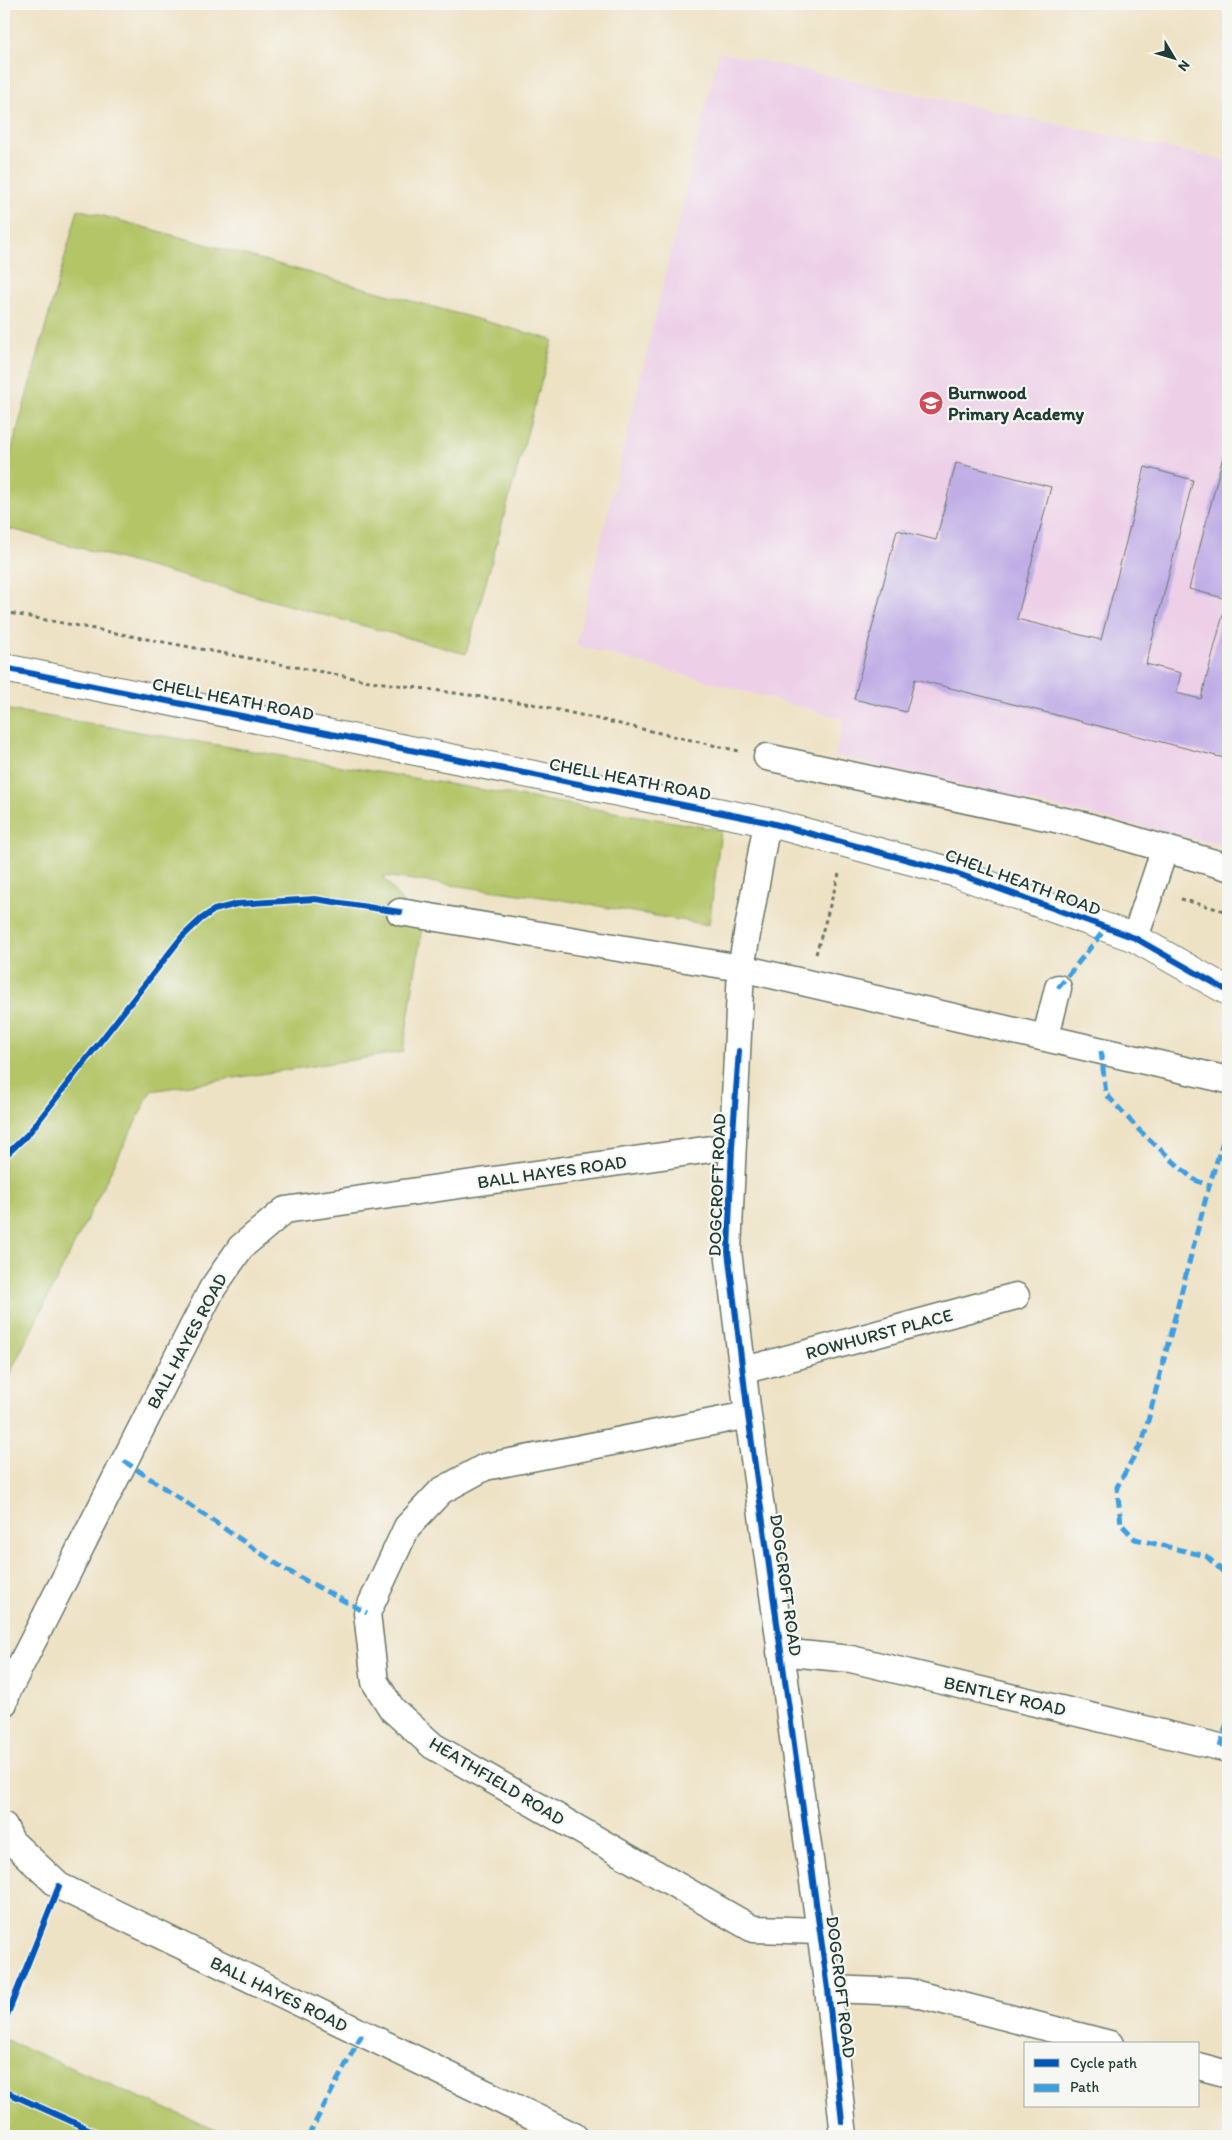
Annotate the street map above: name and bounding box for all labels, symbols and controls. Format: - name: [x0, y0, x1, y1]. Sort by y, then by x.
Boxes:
- north arrow: [1150, 32, 1200, 82]
- text: N: [1174, 57, 1193, 75]
- place label: Burnwood Primary Academy: [948, 382, 1085, 425]
- school or university icon: Burnwood Primary Academy: [918, 390, 944, 416]
- street label: CHELL HEATH ROAD: [150, 673, 316, 726]
- street label: CHELL HEATH ROAD: [547, 753, 713, 806]
- street label: CHELL HEATH ROAD: [942, 844, 1104, 920]
- street label: DOGCROFT ROAD: [704, 1113, 730, 1257]
- street label: BALL HAYES ROAD: [476, 1151, 628, 1193]
- street label: BALL HAYES ROAD: [142, 1269, 232, 1413]
- street label: ROWHURST PLACE: [803, 1304, 955, 1364]
- street label: DOGCROFT ROAD: [765, 1513, 807, 1657]
- street label: BENTLEY ROAD: [942, 1671, 1068, 1721]
- street label: HEATHFIELD ROAD: [425, 1732, 569, 1830]
- street label: DOGCROFT ROAD: [821, 1915, 861, 2059]
- street label: BALL HAYES ROAD: [207, 1951, 351, 2037]
- legend: [1024, 2042, 1200, 2108]
- text: Cycle path: [1070, 2054, 1137, 2072]
- text: Path: [1070, 2078, 1099, 2096]

